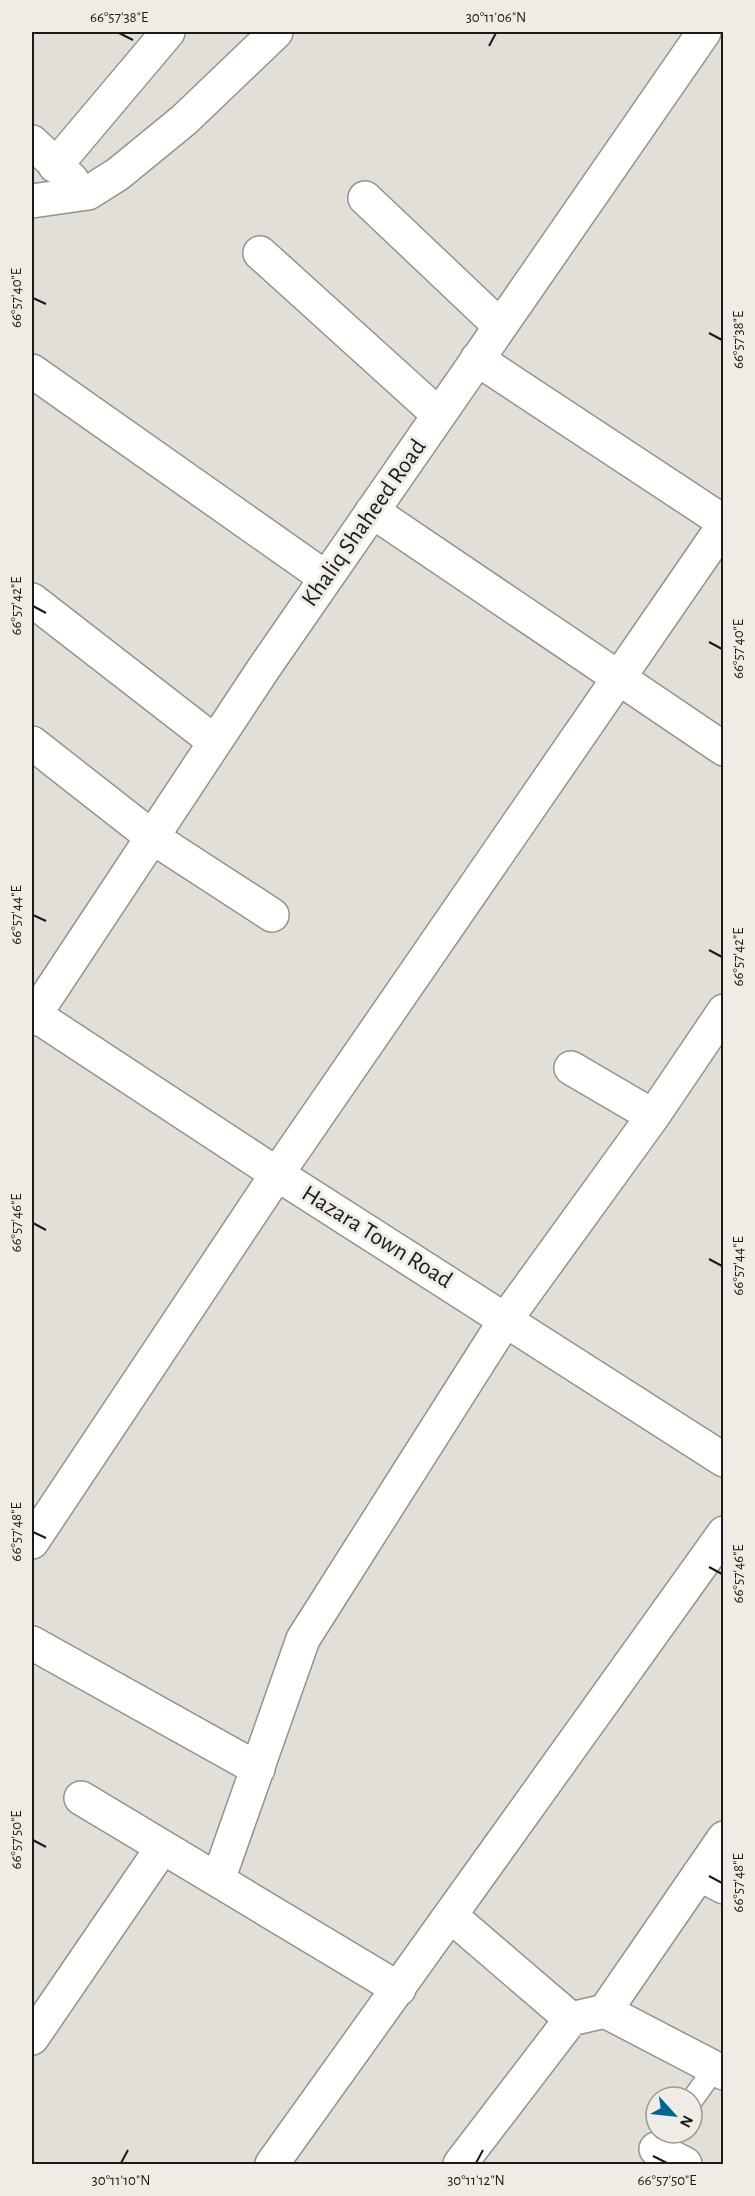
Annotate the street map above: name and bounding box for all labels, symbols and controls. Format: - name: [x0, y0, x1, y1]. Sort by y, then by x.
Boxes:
- text: 66°57'38"E: [90, 10, 148, 25]
- text: 30°11'06"N: [466, 10, 526, 25]
- text: 66°57'40"E: [9, 268, 24, 328]
- text: 66°57'38"E: [731, 311, 746, 369]
- street label: Khaliq Shaheed Road: [297, 435, 431, 611]
- text: 66°57'42"E: [9, 577, 24, 635]
- text: 66°57'40"E: [731, 619, 746, 679]
- text: 66°57'44"E: [9, 885, 24, 945]
- text: 66°57'42"E: [731, 928, 746, 986]
- street label: Hazara Town Road: [298, 1181, 456, 1293]
- text: 66°57'46"E: [9, 1193, 24, 1253]
- text: 66°57'44"E: [731, 1236, 746, 1296]
- text: 66°57'48"E: [9, 1502, 24, 1562]
- text: 66°57'46"E: [731, 1544, 746, 1604]
- text: 66°57'50"E: [9, 1810, 24, 1870]
- text: 66°57'48"E: [731, 1853, 746, 1913]
- north arrow: [644, 2085, 704, 2145]
- text: N: [677, 2113, 696, 2130]
- text: 30°11'10"N: [92, 2173, 150, 2188]
- text: 30°11'12"N: [447, 2173, 505, 2188]
- text: 66°57'50"E: [637, 2173, 697, 2188]

